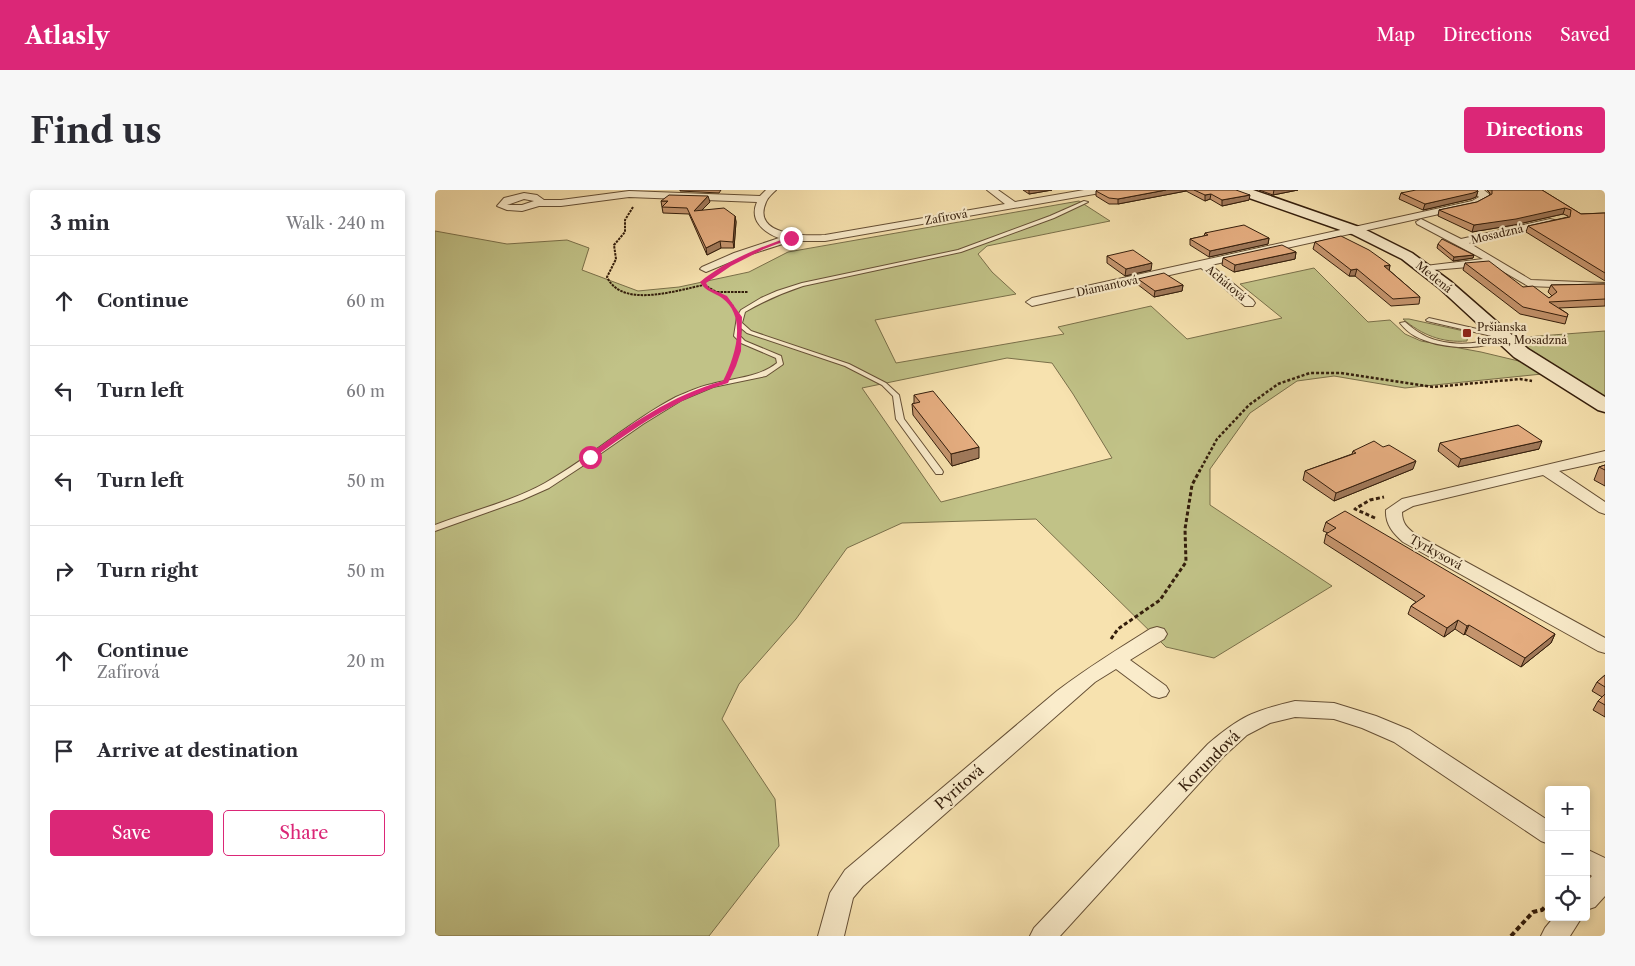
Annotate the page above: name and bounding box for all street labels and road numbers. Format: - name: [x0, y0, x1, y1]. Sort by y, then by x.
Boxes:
- street label: Zafírová: [924, 206, 969, 228]
- street label: Mosadzná: [1469, 221, 1525, 247]
- street label: Medená: [1413, 258, 1455, 296]
- street label: Achátová: [1202, 262, 1249, 304]
- street label: Diamantová: [1075, 273, 1139, 299]
- street label: Tyrkysová: [1407, 531, 1466, 573]
- street label: Korundová: [1174, 726, 1244, 796]
- street label: Pyritová: [931, 760, 987, 813]

